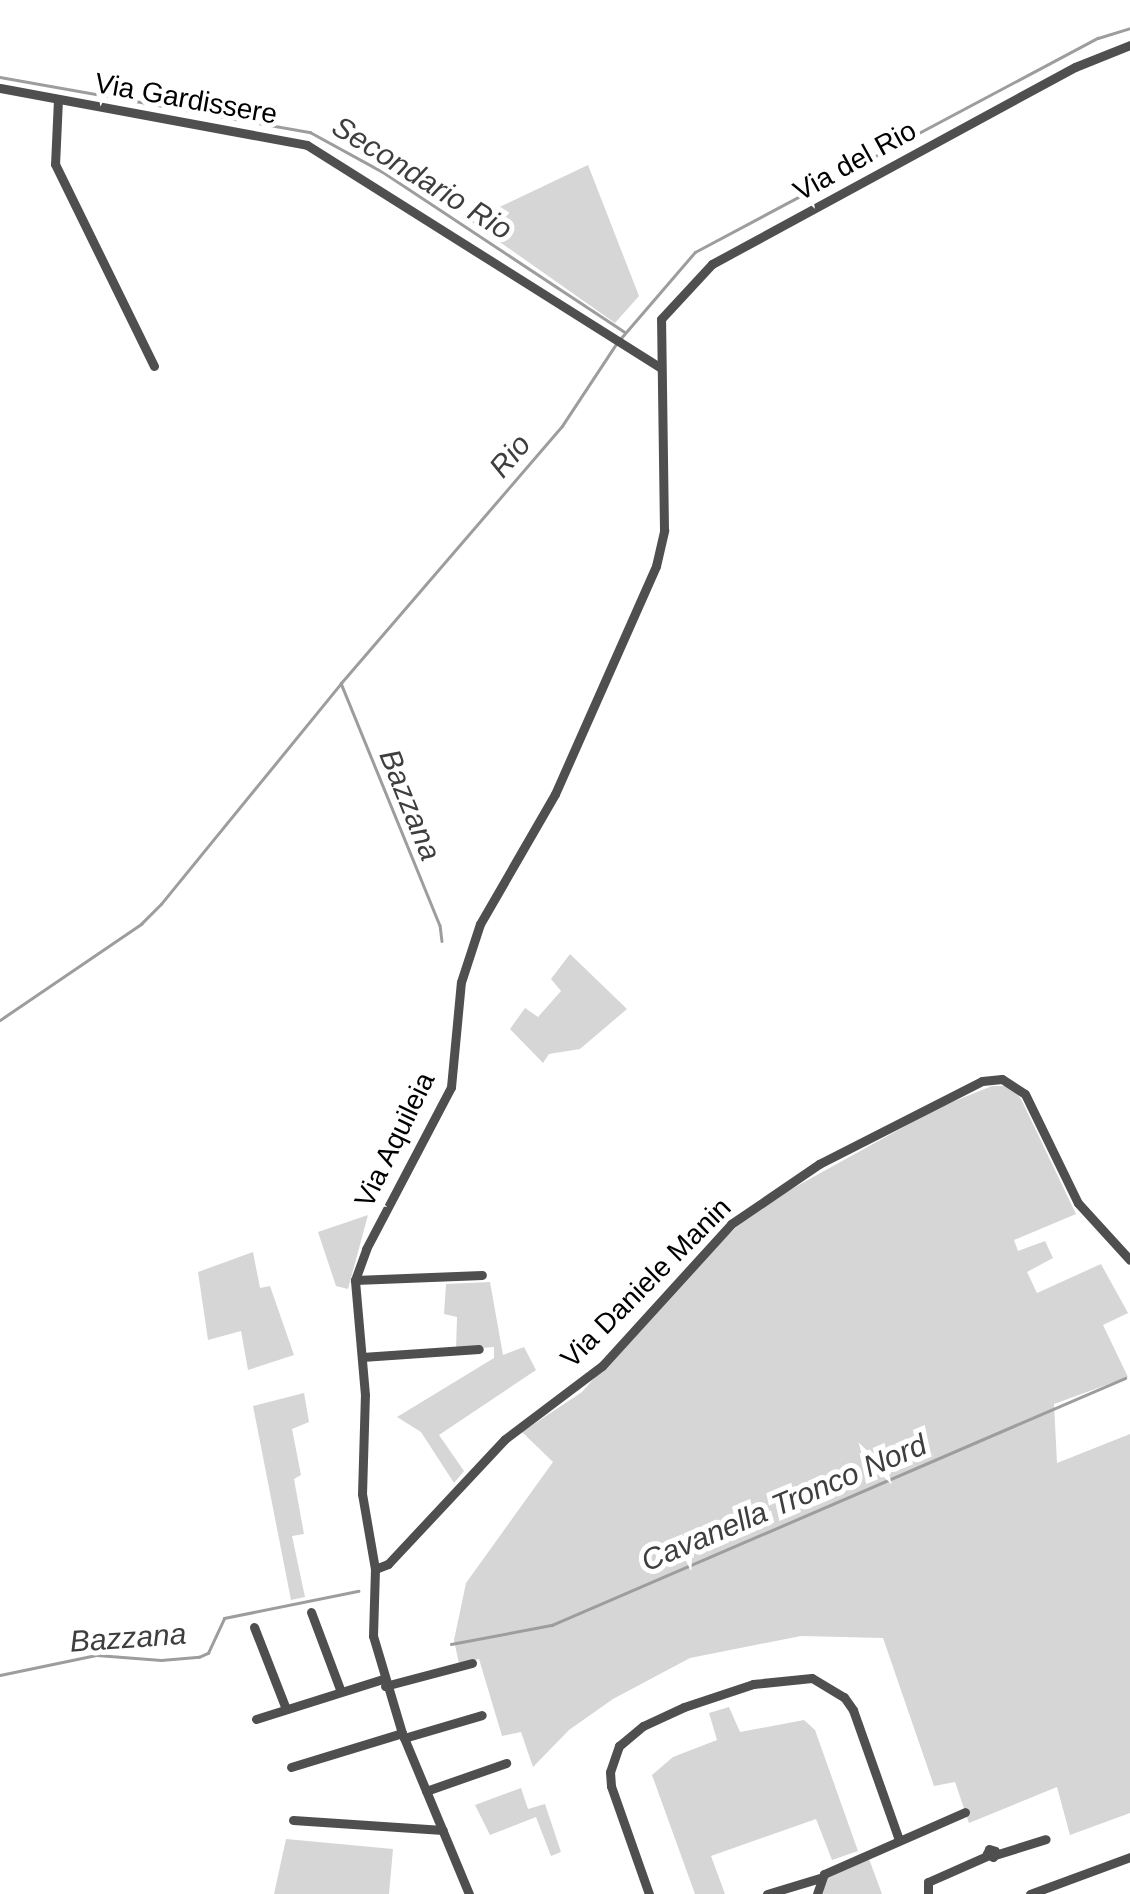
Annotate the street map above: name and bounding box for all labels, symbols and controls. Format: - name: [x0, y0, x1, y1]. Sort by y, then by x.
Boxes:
- street label: Via Gardissere: [92, 66, 280, 132]
- water label: Secondario Rio: [325, 108, 519, 248]
- street label: Via del Rio: [788, 114, 922, 208]
- water label: Rio: [482, 427, 538, 485]
- water label: Bazzana: [371, 744, 449, 866]
- street label: Via Aquileia: [348, 1066, 442, 1214]
- street label: Via Daniele Manin: [554, 1191, 738, 1375]
- water label: Cavanella Tronco Nord: [636, 1427, 932, 1579]
- water label: Bazzana: [69, 1616, 187, 1660]

